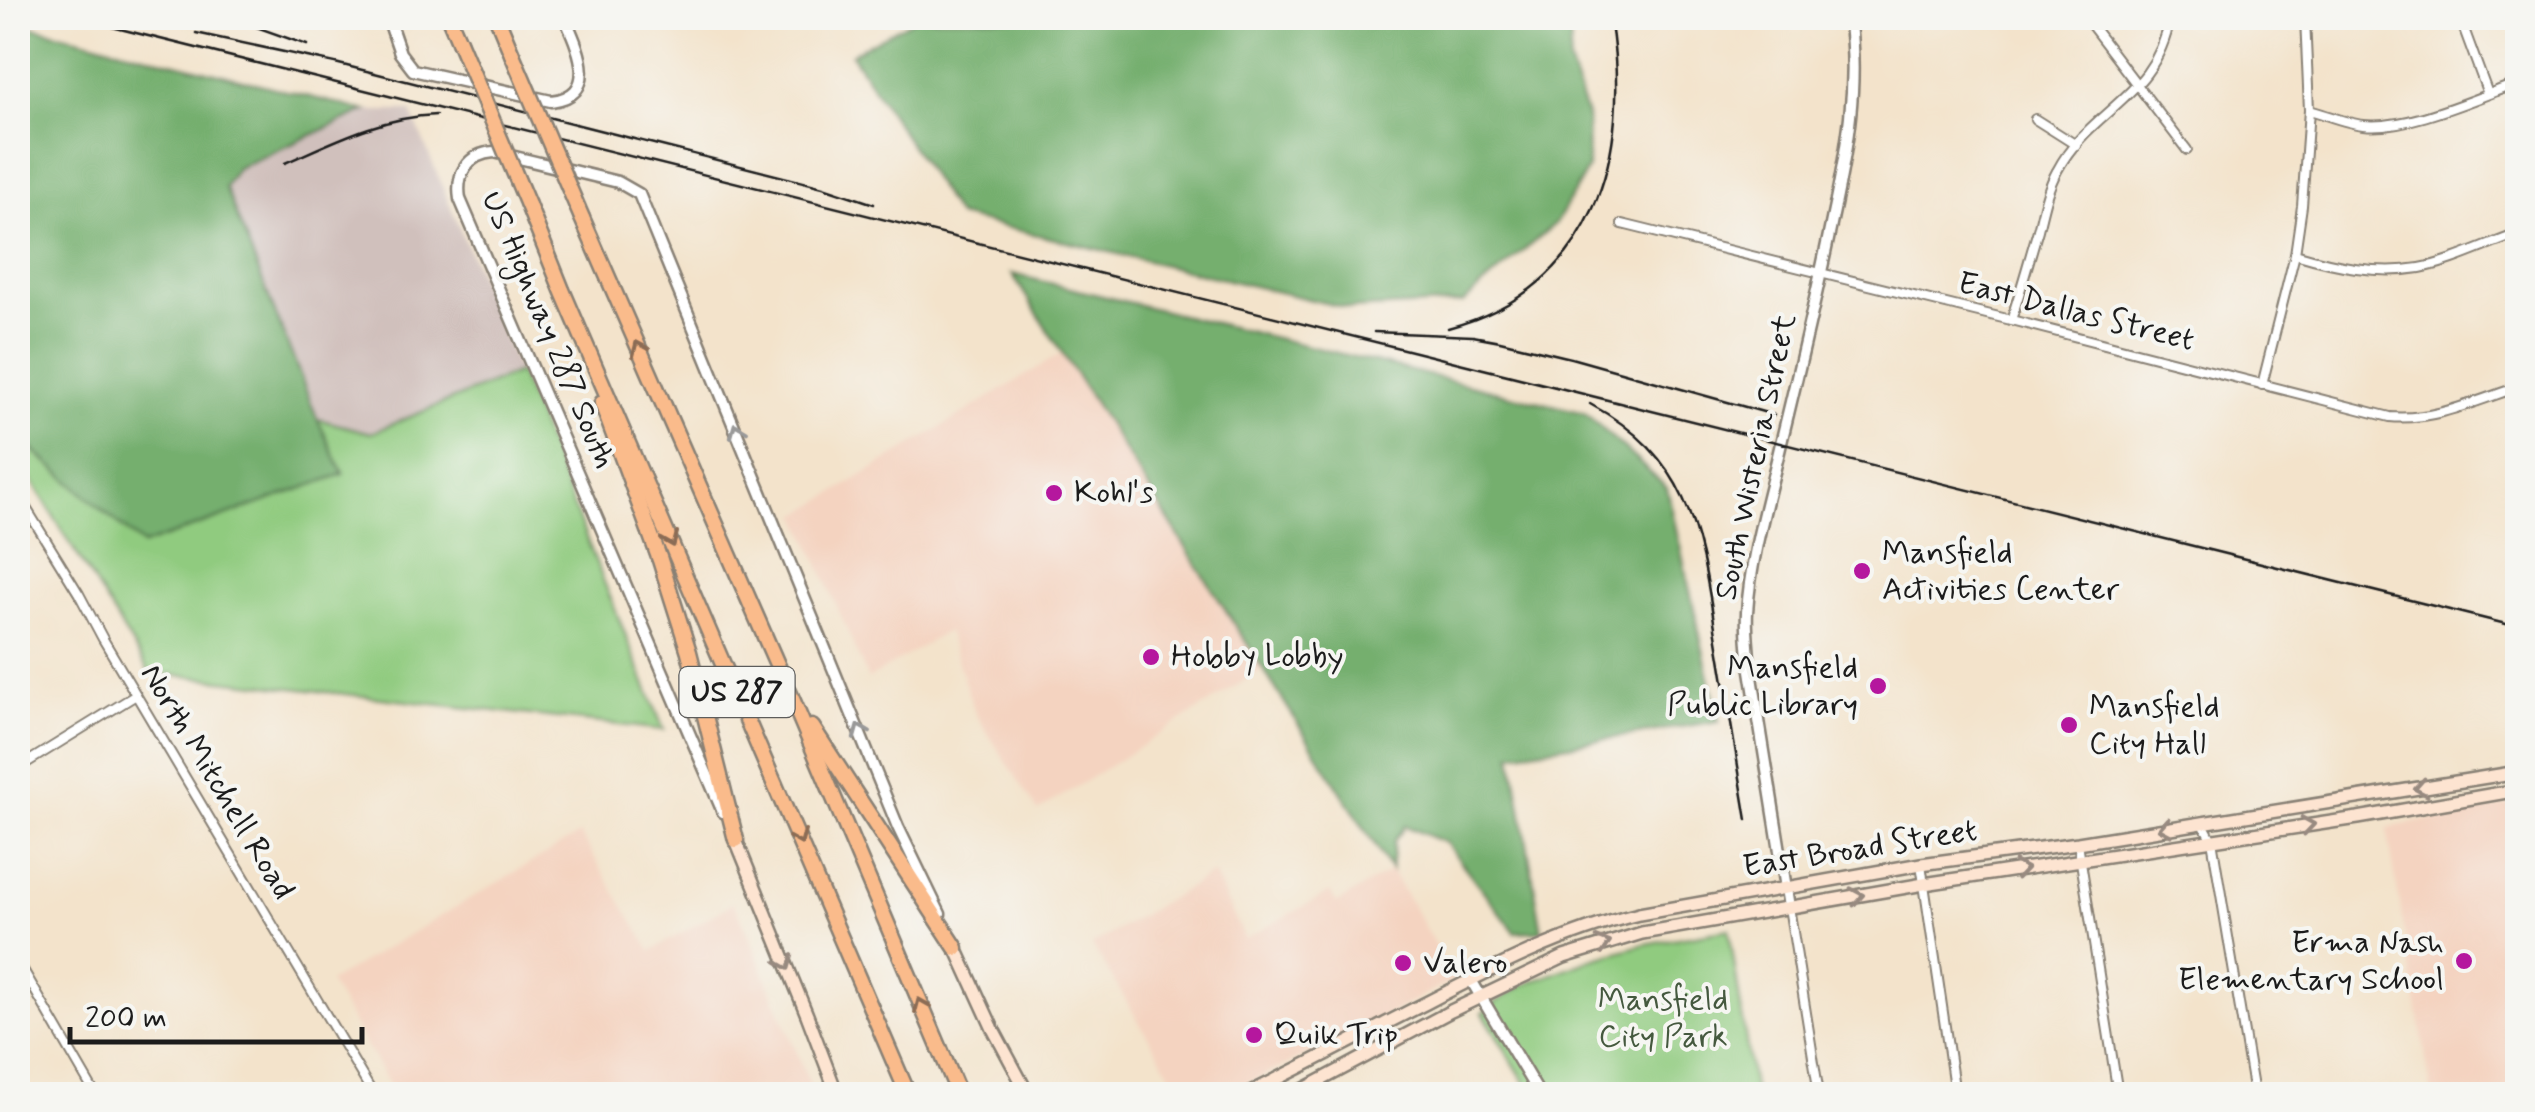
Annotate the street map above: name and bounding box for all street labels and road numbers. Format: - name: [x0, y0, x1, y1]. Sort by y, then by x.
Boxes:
- street label: US Highway 287 South: [469, 185, 625, 476]
- street label: East Dallas Street: [1953, 262, 2199, 362]
- street label: South Wisteria Street: [1705, 310, 1807, 604]
- street label: North Mitchell Road: [130, 656, 304, 908]
- road number: US 287: [680, 667, 794, 717]
- street label: East Broad Street: [1740, 810, 1980, 888]

